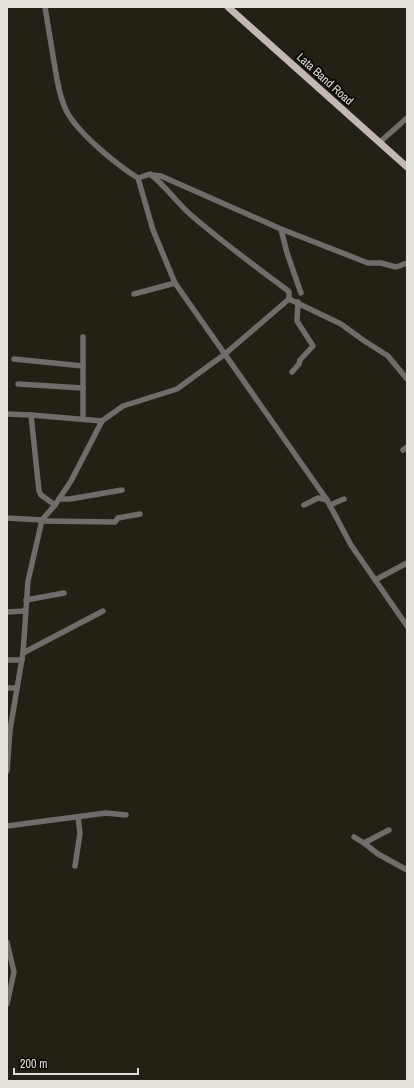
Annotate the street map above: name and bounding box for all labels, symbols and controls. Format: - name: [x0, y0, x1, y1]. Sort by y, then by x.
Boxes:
- street label: Lata Band Road: [293, 49, 357, 109]
- scale bar: [14, 1050, 138, 1076]
- text: 200 m: [20, 1056, 47, 1072]

